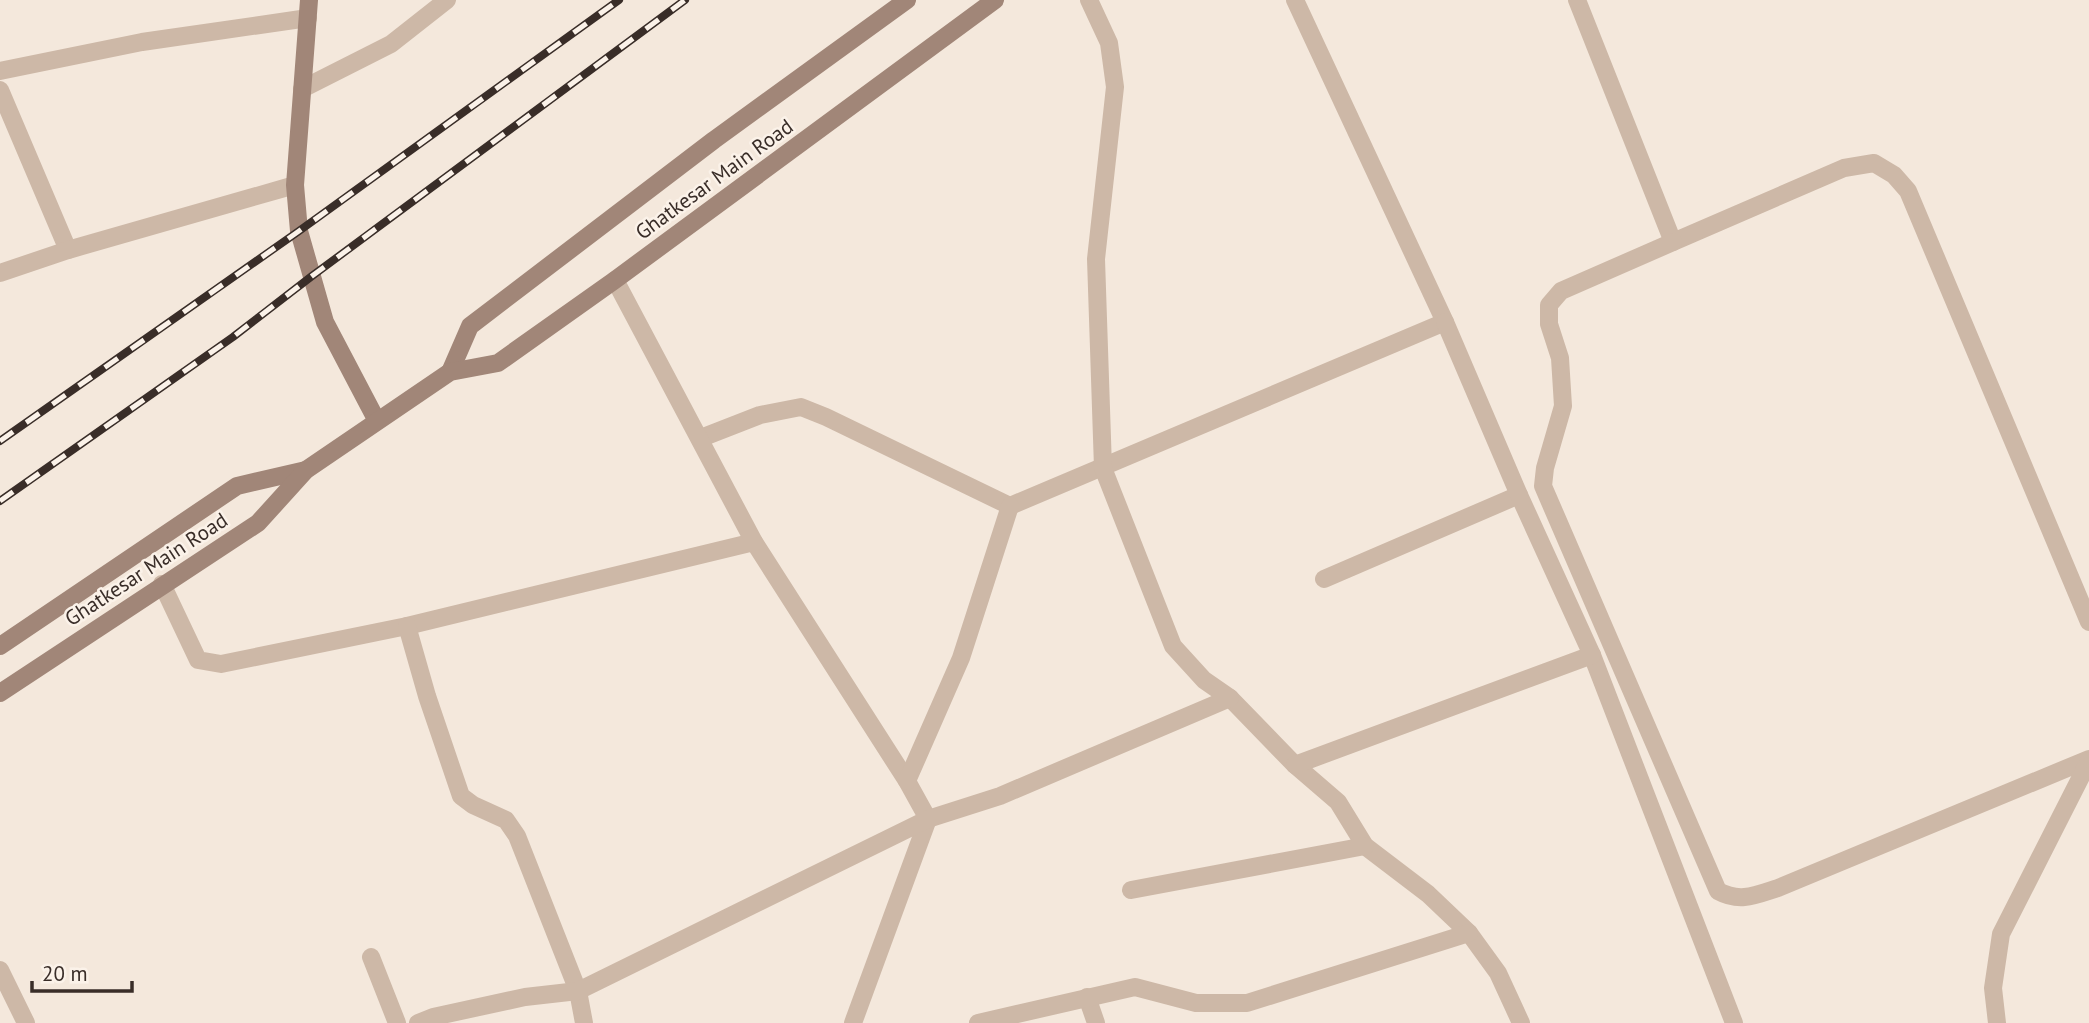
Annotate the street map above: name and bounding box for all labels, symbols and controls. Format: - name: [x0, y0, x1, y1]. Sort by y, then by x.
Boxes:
- street label: Ghatkesar Main Road: [630, 113, 798, 245]
- street label: Ghatkesar Main Road: [60, 506, 232, 632]
- scale bar: [32, 950, 131, 994]
- text: 20 m: [42, 960, 88, 987]

